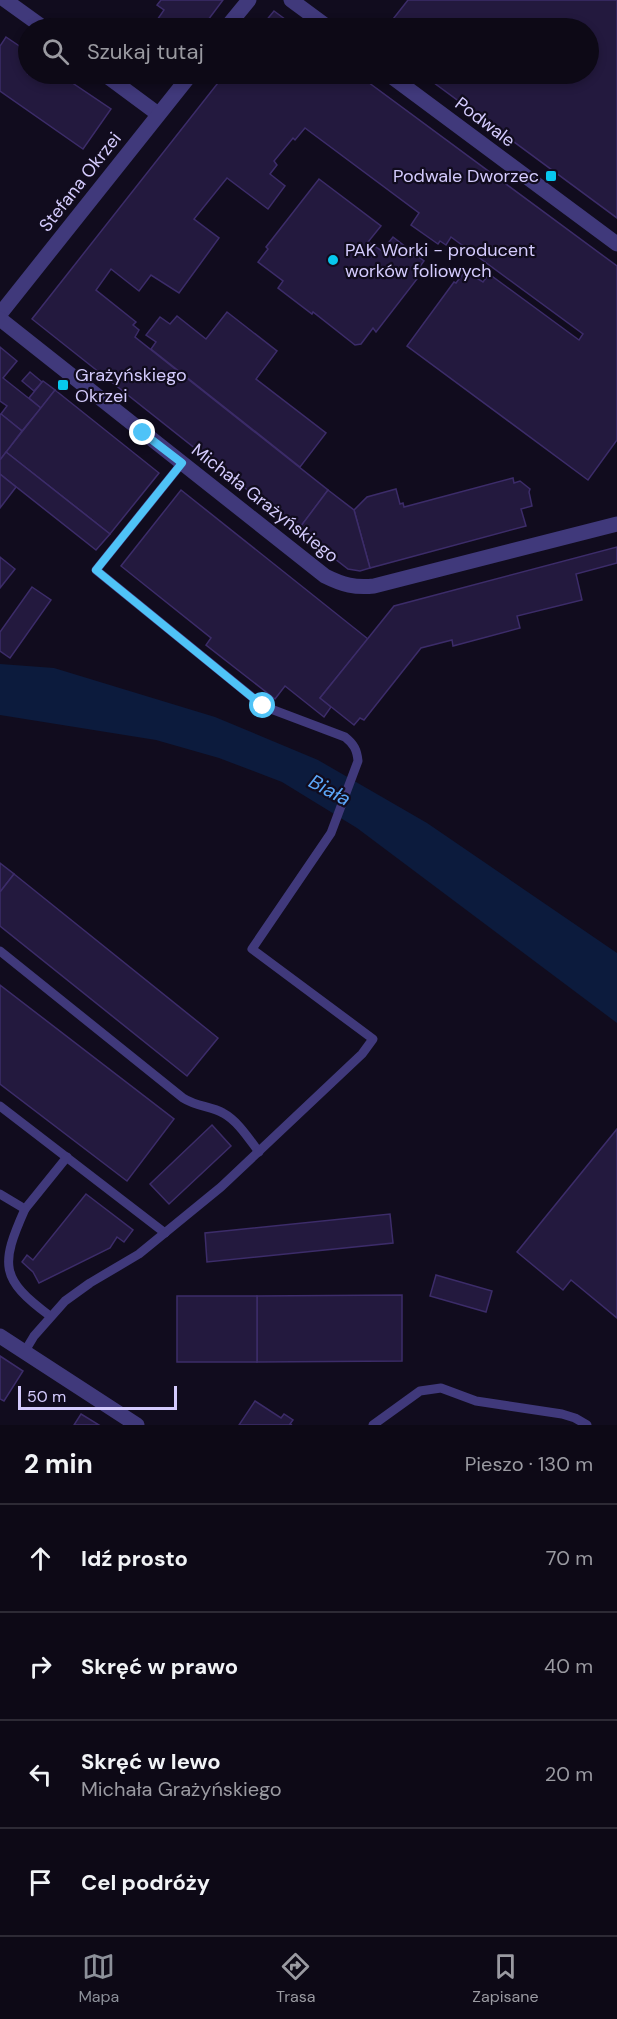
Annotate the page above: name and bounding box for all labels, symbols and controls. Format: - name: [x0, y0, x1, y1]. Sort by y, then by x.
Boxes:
- search box: [18, 18, 599, 84]
- icon: search: [39, 35, 72, 68]
- text: Szukaj tutaj: [87, 37, 204, 66]
- street label: Podwale: [450, 92, 520, 152]
- street label: Stefana Okrzei: [33, 127, 127, 237]
- place label: Podwale Dworzec: [393, 164, 539, 188]
- marker: Podwale Dworzec: [544, 169, 558, 183]
- place label: PAK Worki - producent worków foliowych: [345, 238, 535, 283]
- marker: PAK Worki - producent worków foliowych: [326, 253, 340, 267]
- place label: Grażyńskiego Okrzei: [75, 363, 187, 408]
- marker: Grażyńskiego Okrzei: [56, 378, 70, 392]
- route end: [129, 419, 155, 445]
- street label: Michała Grażyńskiego: [186, 438, 344, 568]
- route start: [249, 692, 275, 718]
- water label: Biała: [304, 768, 356, 812]
- scale bar: [18, 1383, 177, 1410]
- text: 50 m: [27, 1386, 66, 1407]
- text: 2 min: [24, 1447, 93, 1481]
- text: Pieszo · 130 m: [465, 1451, 593, 1477]
- icon: ahead: [24, 1542, 57, 1575]
- text: Idź prosto: [81, 1544, 188, 1573]
- text: 70 m: [546, 1545, 593, 1571]
- icon: right: [24, 1650, 57, 1683]
- text: Skręć w prawo: [81, 1652, 238, 1681]
- text: 40 m: [544, 1653, 593, 1679]
- text: Skręć w lewo: [81, 1747, 221, 1776]
- icon: left: [24, 1758, 57, 1791]
- text: 20 m: [545, 1761, 593, 1787]
- text: Michała Grażyńskiego: [81, 1776, 282, 1802]
- icon: arrive: [24, 1866, 57, 1899]
- text: Cel podróży: [81, 1868, 210, 1897]
- tab: Mapa: [78, 1950, 119, 2007]
- tab: Trasa: [276, 1950, 316, 2007]
- tab: Zapisane: [472, 1950, 539, 2007]

